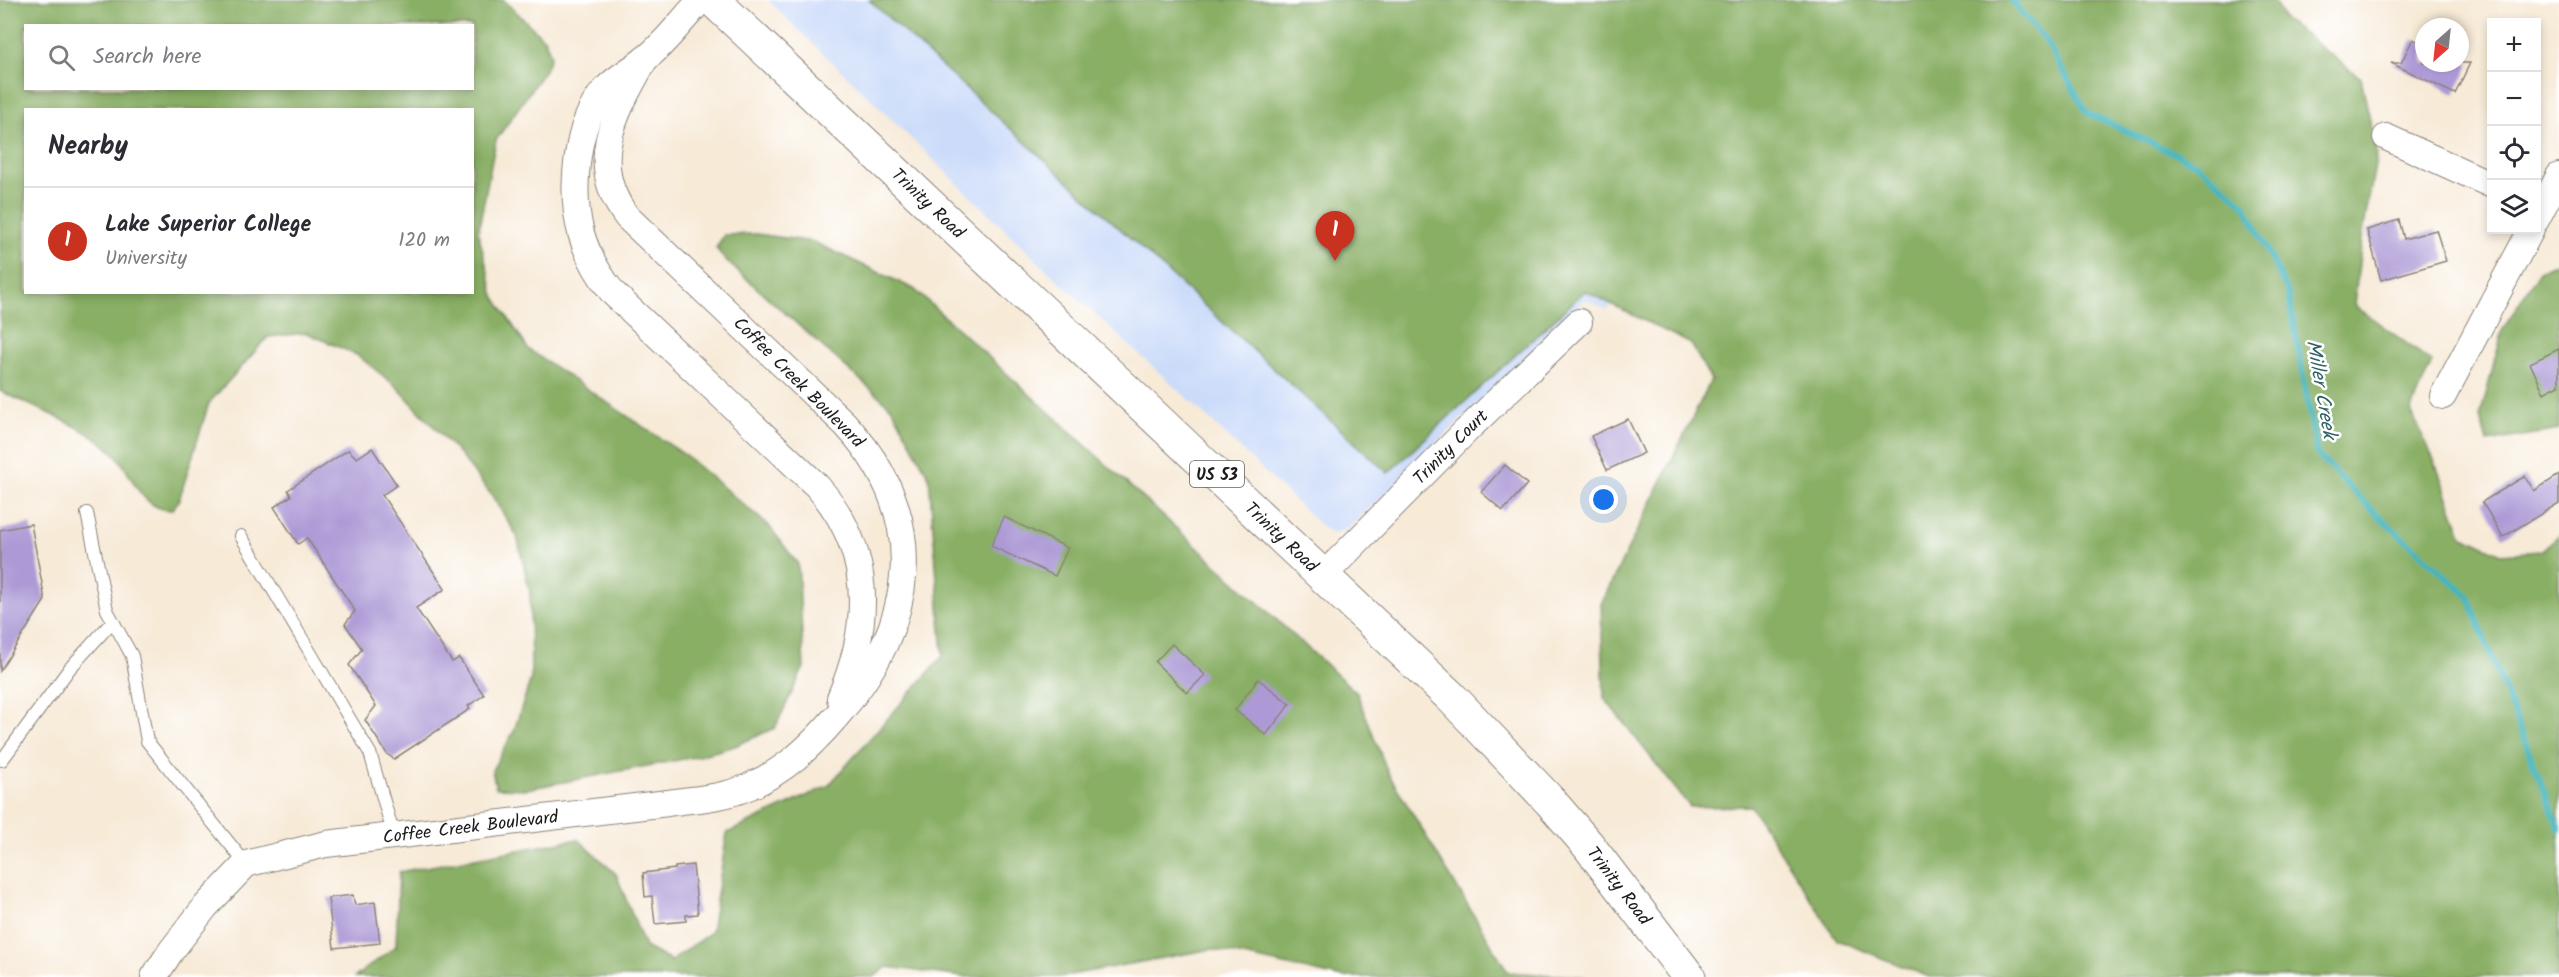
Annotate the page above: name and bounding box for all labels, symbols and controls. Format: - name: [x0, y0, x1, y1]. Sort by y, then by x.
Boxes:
- north arrow: [2415, 18, 2469, 72]
- map controls: [2487, 18, 2541, 234]
- button: +: [2487, 18, 2541, 72]
- search box: [24, 24, 474, 90]
- text: Search here: [93, 40, 201, 75]
- icon: search: [45, 41, 78, 74]
- button: −: [2487, 72, 2541, 126]
- text: Nearby: [48, 126, 128, 168]
- button: locate: [2487, 126, 2541, 180]
- street label: Trinity Road: [884, 162, 972, 247]
- button: layers: [2487, 180, 2541, 234]
- text: Lake Superior College: [105, 208, 311, 243]
- pin: 1: [1316, 212, 1354, 261]
- text: 1: [64, 225, 71, 257]
- text: 120 m: [398, 225, 450, 257]
- text: University: [105, 243, 187, 275]
- street label: Coffee Creek Boulevard: [725, 310, 871, 456]
- water label: Miller Creek: [2296, 337, 2345, 444]
- street label: Trinity Court: [1407, 403, 1497, 493]
- road number: US 53: [1190, 461, 1244, 487]
- your location: [1589, 485, 1618, 514]
- street label: Trinity Road: [1237, 496, 1325, 581]
- street label: Coffee Creek Boulevard: [381, 803, 561, 853]
- street label: Trinity Road: [1578, 841, 1658, 933]

